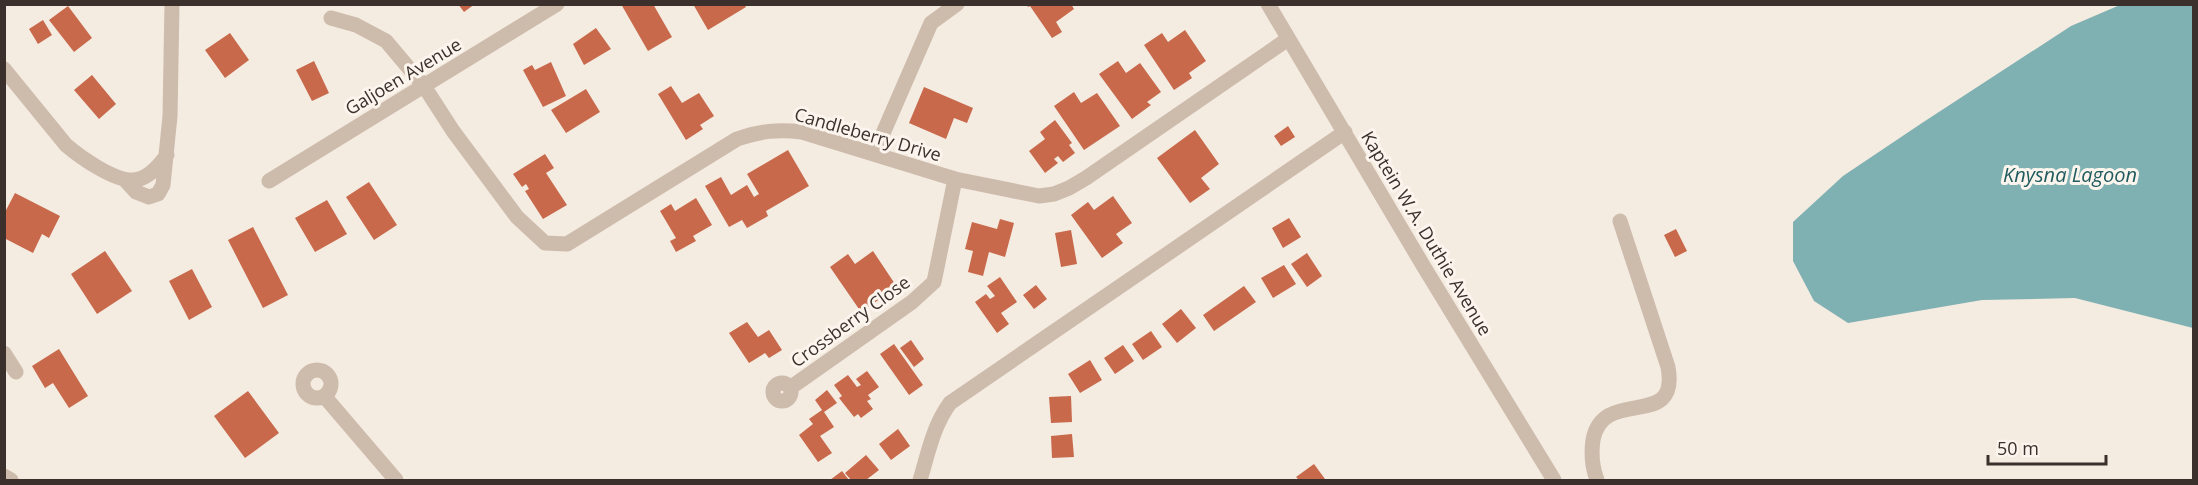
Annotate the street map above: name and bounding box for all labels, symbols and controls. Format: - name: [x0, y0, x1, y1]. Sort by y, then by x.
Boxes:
- street label: Galjoen Avenue: [340, 32, 466, 120]
- street label: Candleberry Drive: [792, 102, 944, 166]
- street label: Kaptein W.A. Duthie Avenue: [1356, 126, 1498, 340]
- water label: Knysna Lagoon: [2003, 161, 2137, 188]
- street label: Crossberry Close: [786, 270, 914, 372]
- scale bar: [1988, 428, 2106, 466]
- text: 50 m: [1997, 436, 2039, 460]

